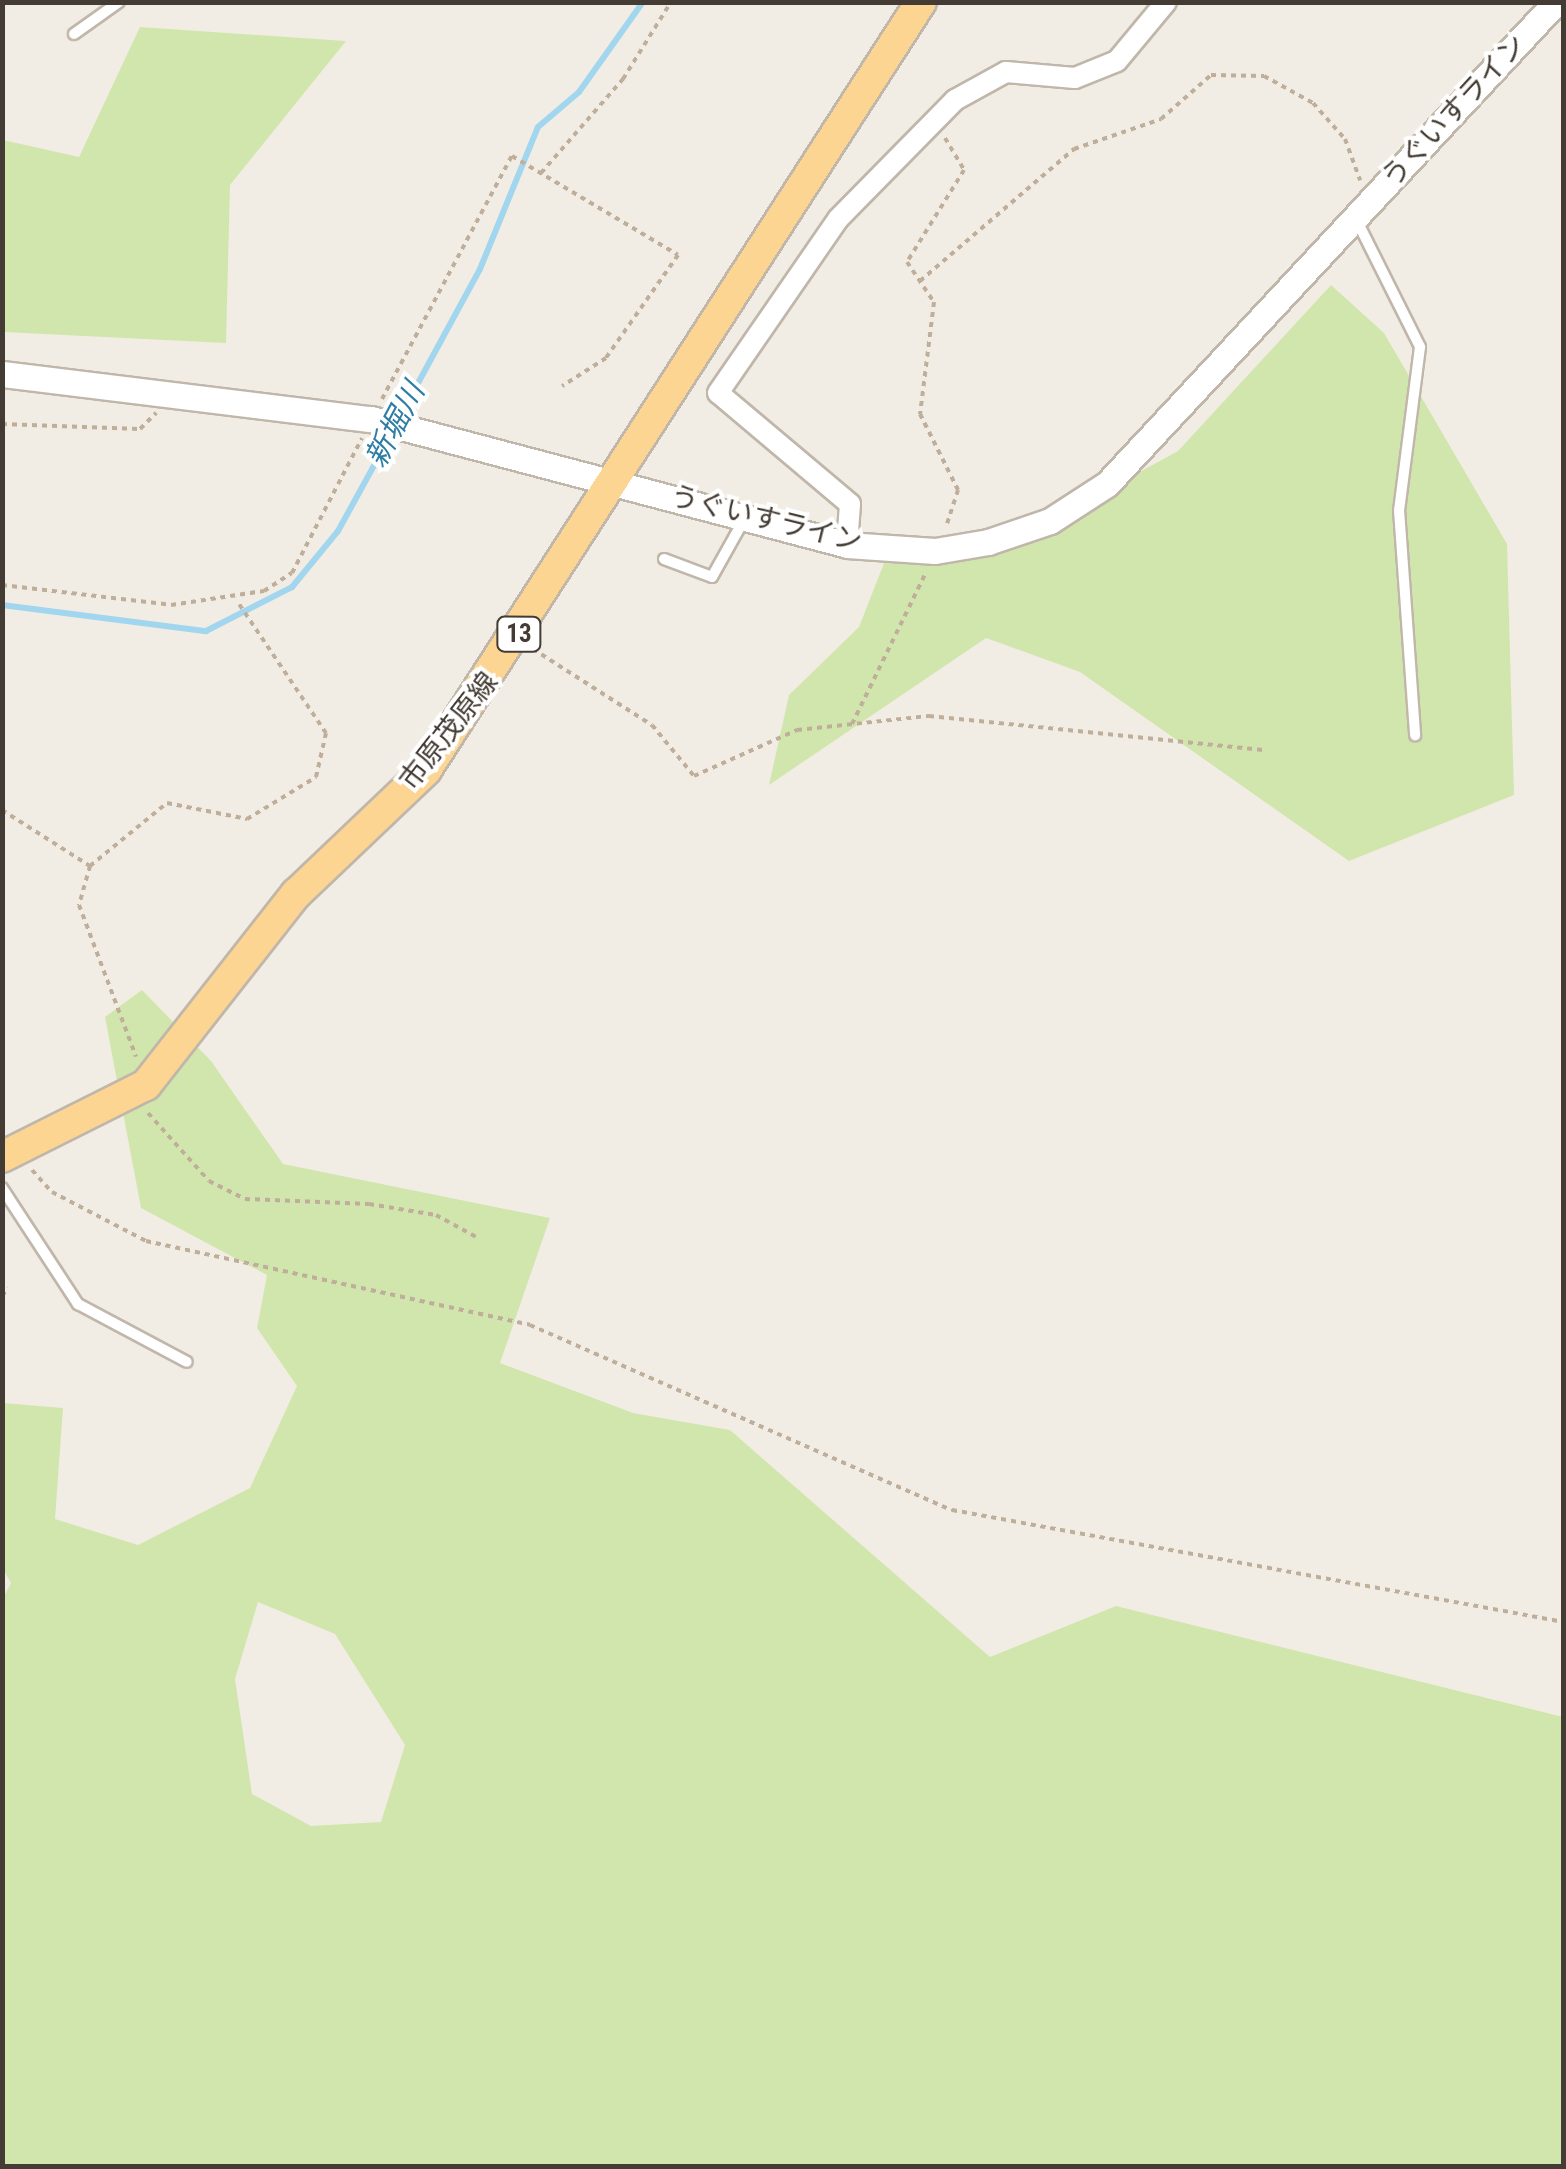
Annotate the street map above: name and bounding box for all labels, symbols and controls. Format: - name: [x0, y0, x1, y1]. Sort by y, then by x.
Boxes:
- street label: うぐいすライン: [1375, 28, 1533, 194]
- water label: 新堀川: [358, 377, 432, 473]
- street label: うぐいすライン: [667, 479, 865, 559]
- road number: 13: [494, 614, 544, 654]
- street label: 市原茂原線: [393, 665, 505, 797]

